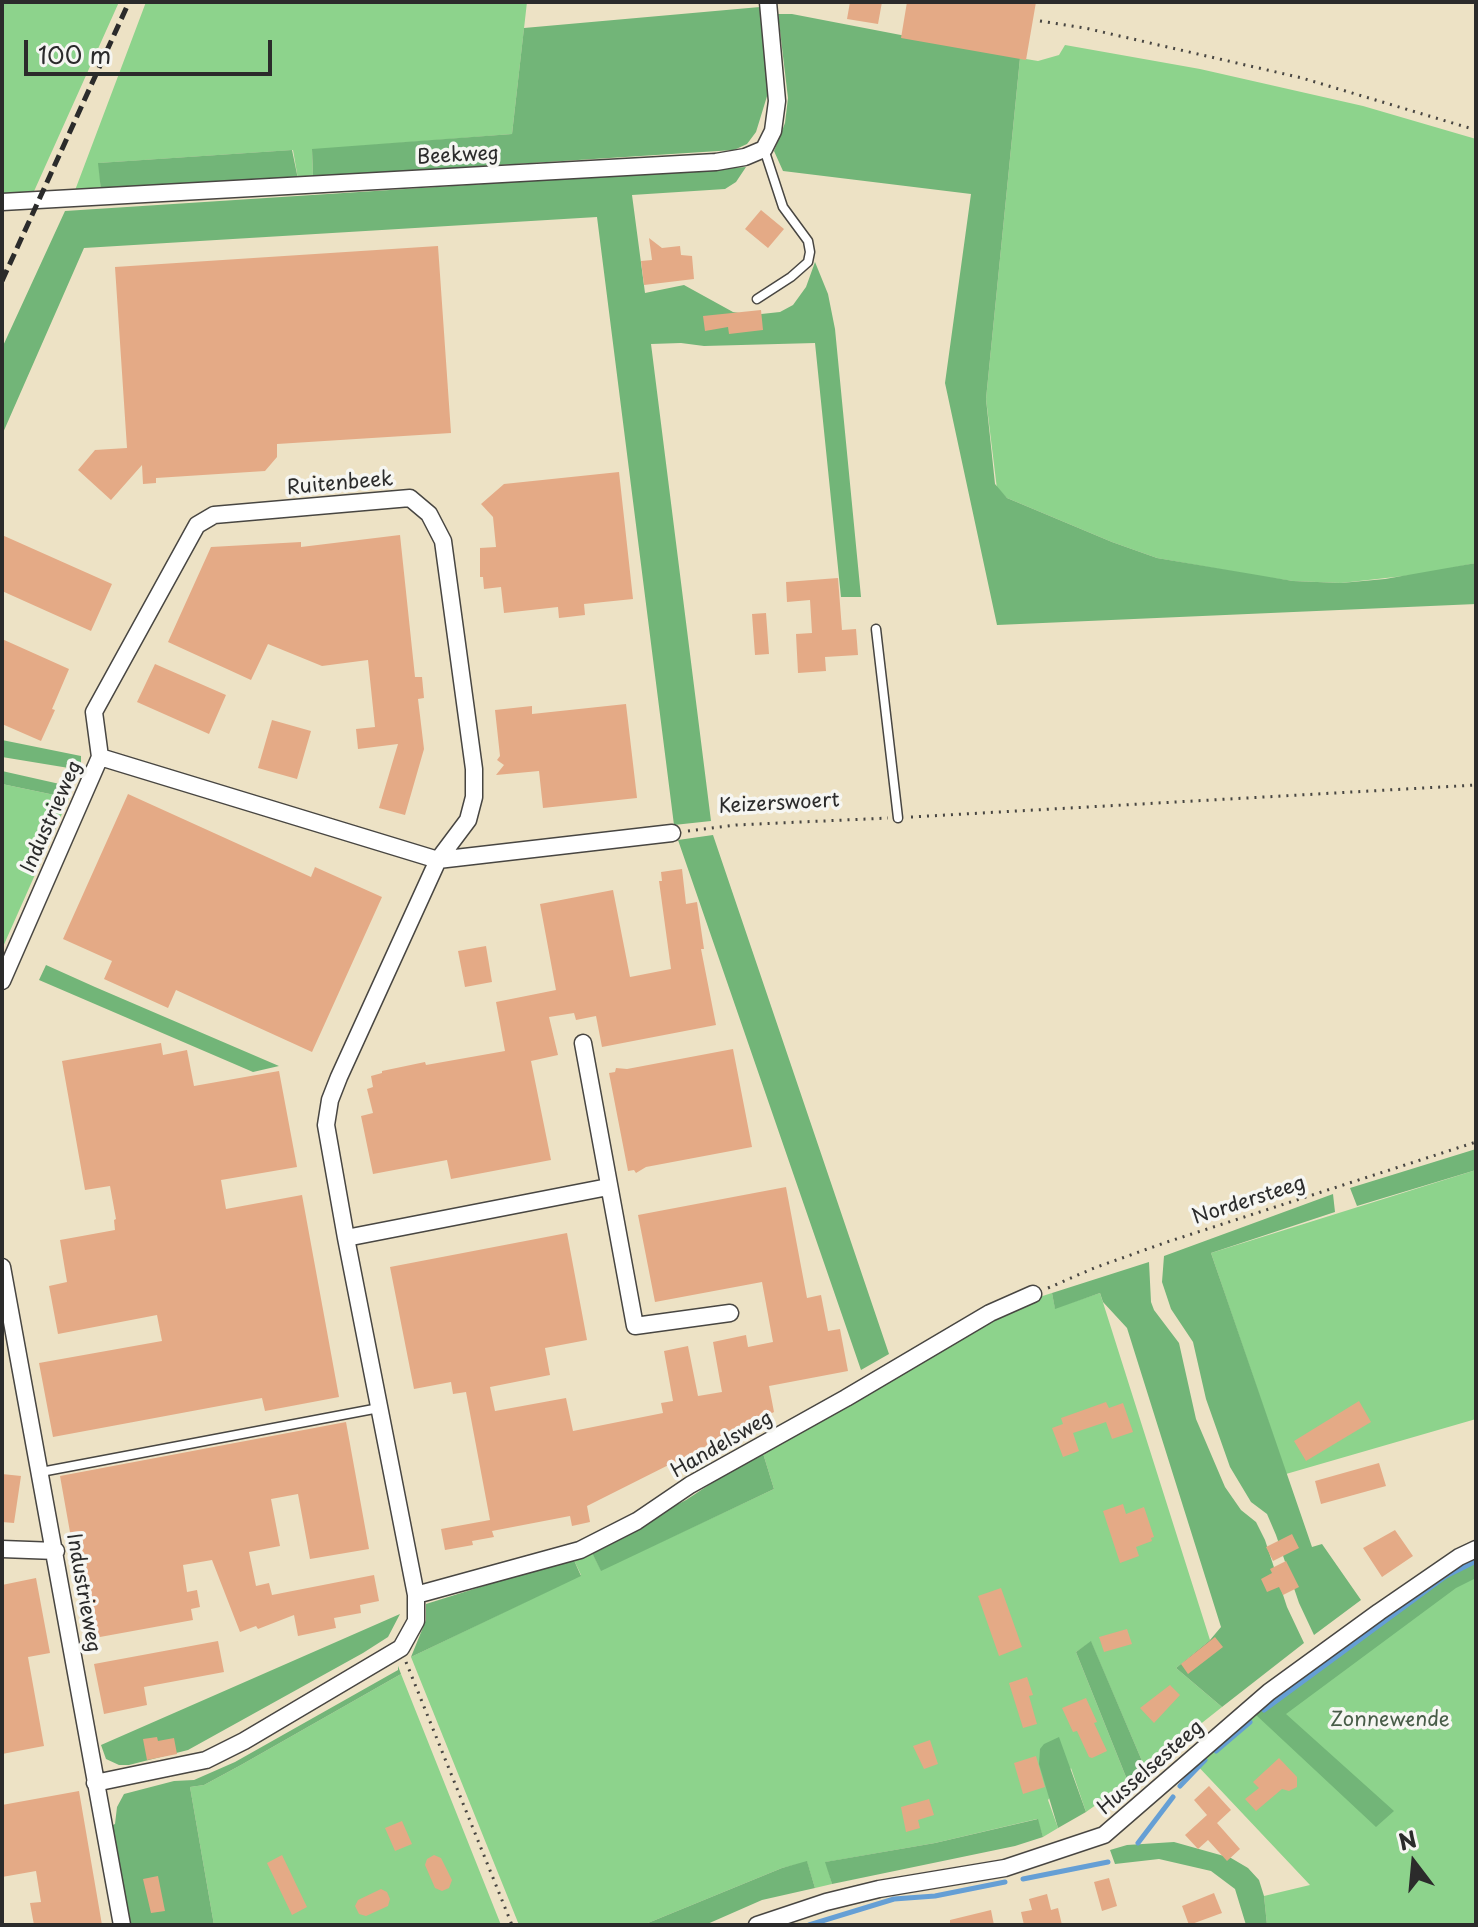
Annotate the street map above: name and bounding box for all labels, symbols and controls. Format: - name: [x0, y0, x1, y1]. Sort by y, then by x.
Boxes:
- scale bar: [28, 24, 276, 74]
- text: 100 m: [38, 36, 111, 72]
- street label: Beekweg: [416, 142, 500, 170]
- street label: Ruitenbeek: [286, 467, 394, 501]
- street label: Industrieweg: [17, 757, 87, 877]
- street label: Keizerswoert: [718, 789, 840, 819]
- street label: Nordersteeg: [1189, 1171, 1309, 1231]
- street label: Handelsweg: [667, 1406, 777, 1484]
- street label: Industrieweg: [61, 1532, 105, 1654]
- park label: Zonnewende: [1330, 1708, 1450, 1732]
- street label: Husselsesteeg: [1093, 1716, 1209, 1820]
- text: N: [1394, 1821, 1420, 1858]
- north arrow: [1374, 1823, 1454, 1903]

